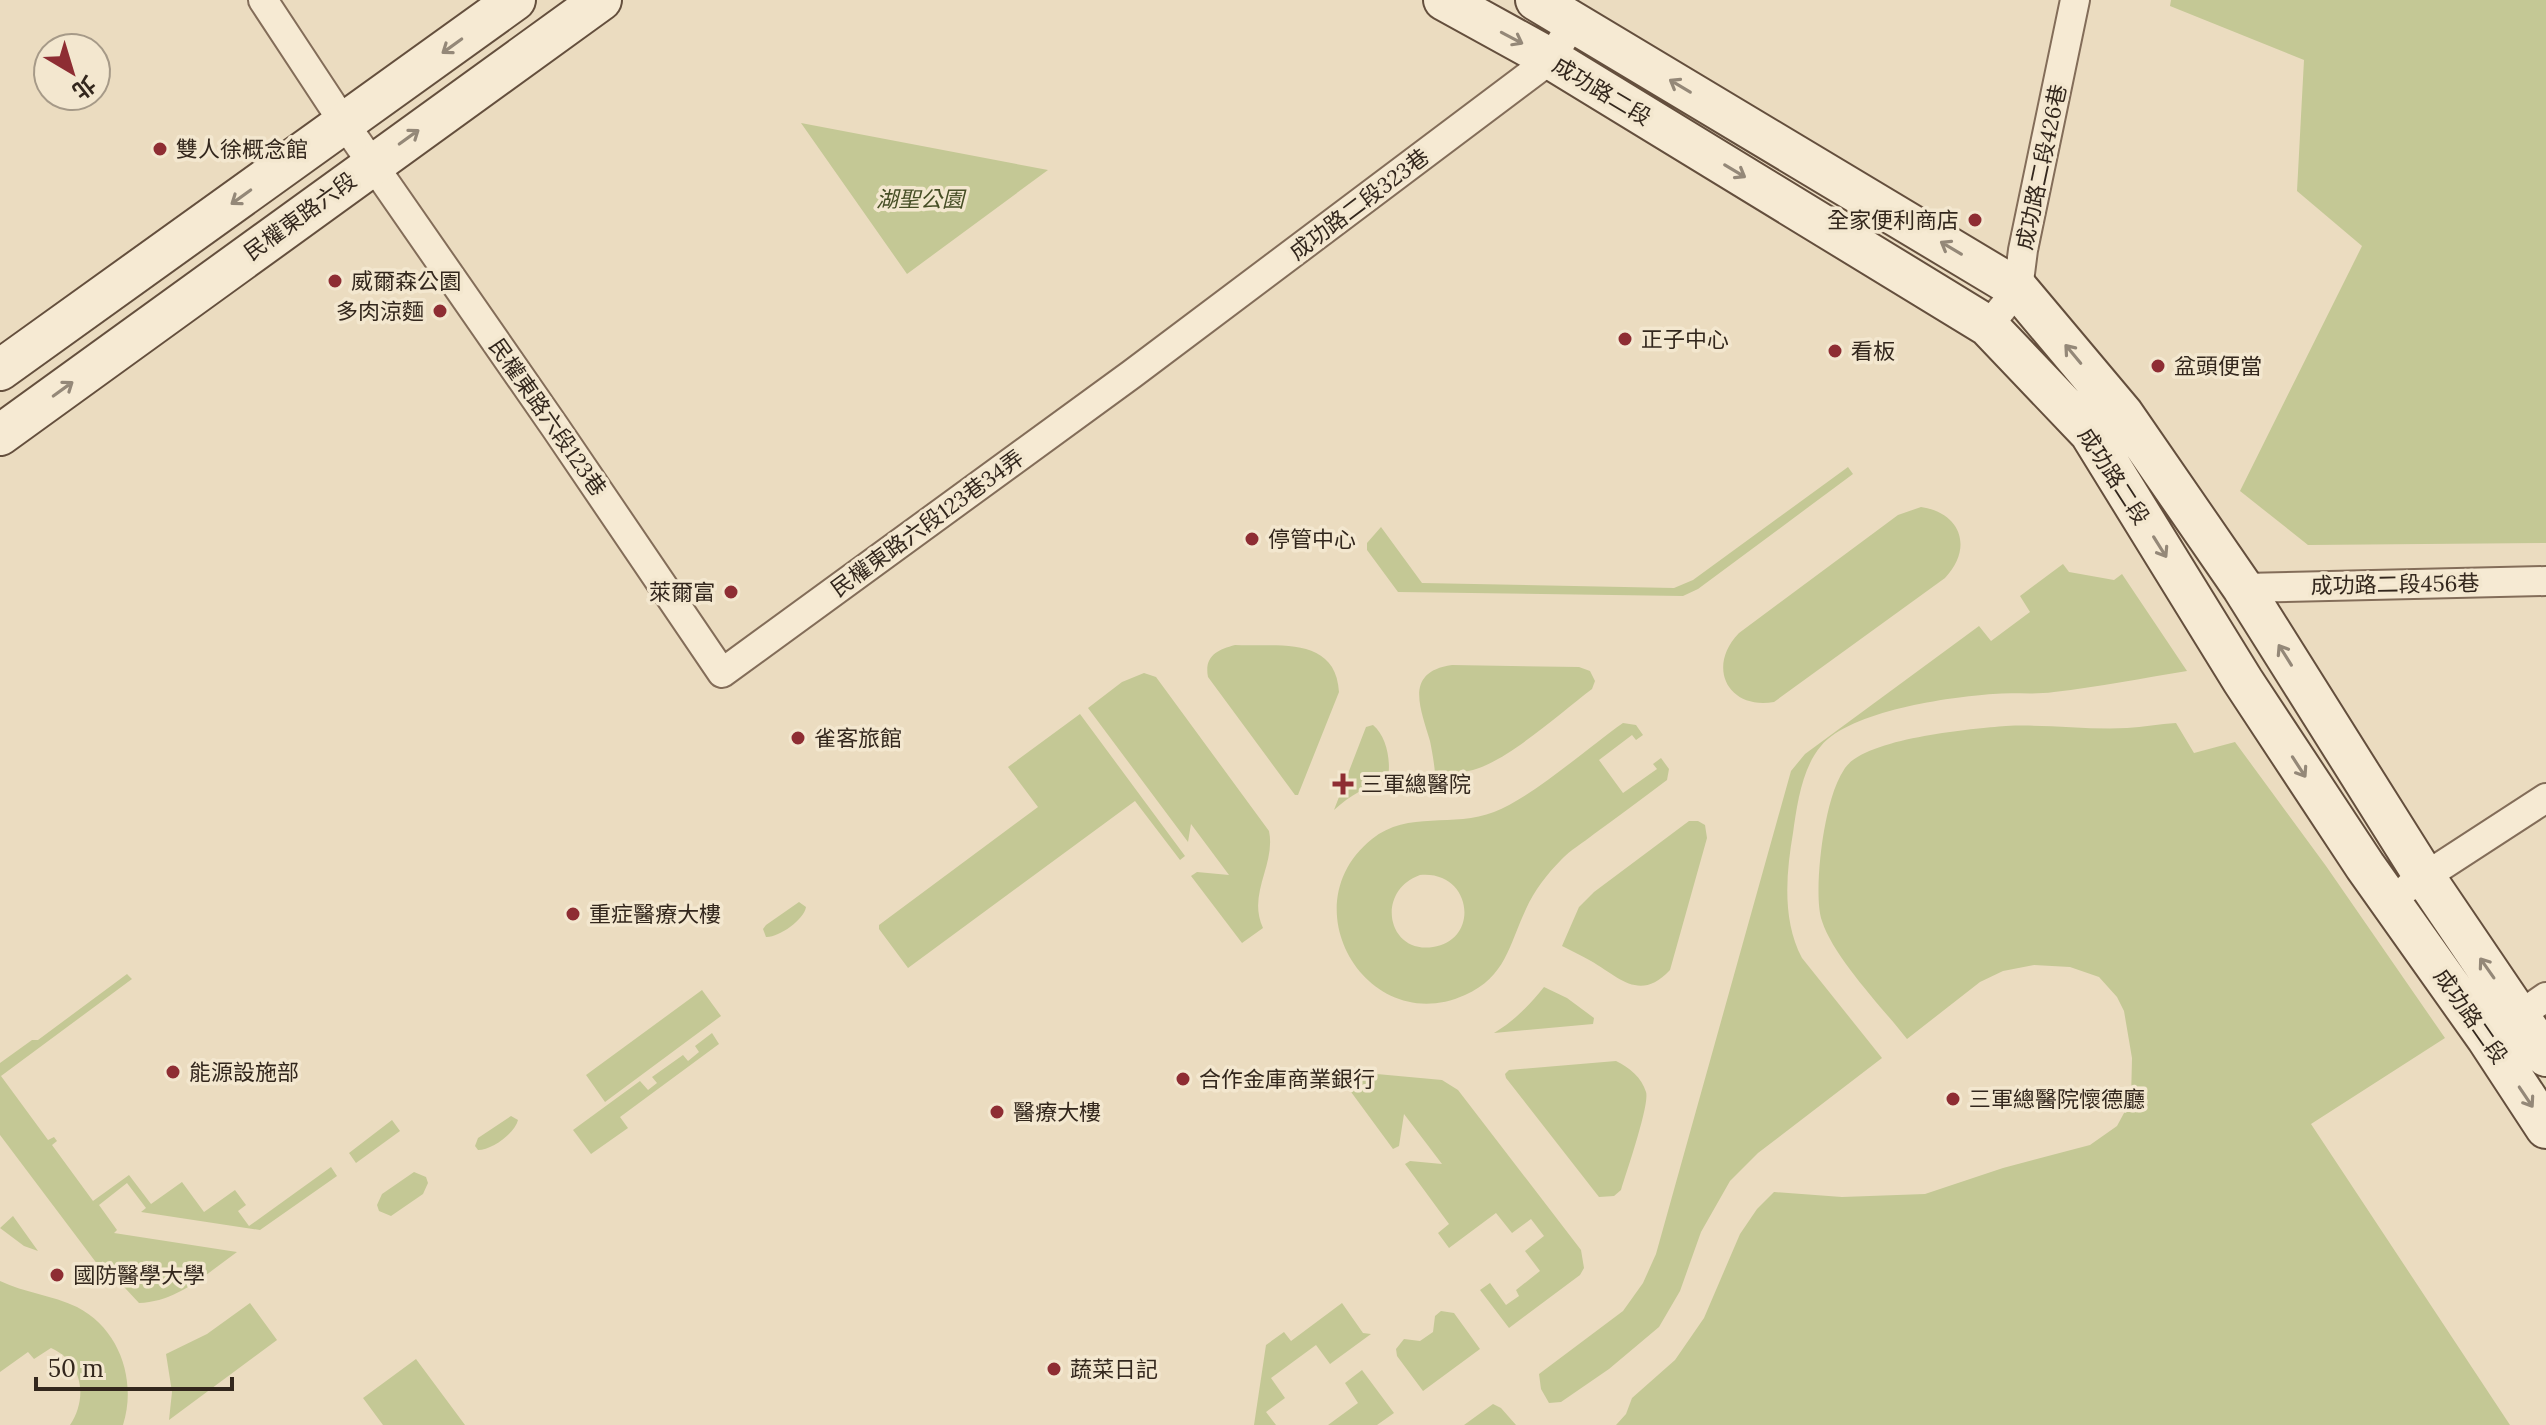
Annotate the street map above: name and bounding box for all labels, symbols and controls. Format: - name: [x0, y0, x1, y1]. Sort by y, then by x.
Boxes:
- one-way arrow: [1499, 31, 1523, 47]
- north arrow: [32, 32, 112, 112]
- one-way arrow: [441, 37, 463, 54]
- street label: 成功路二段: [1548, 51, 1656, 131]
- text: 北: [67, 70, 102, 106]
- one-way arrow: [1669, 78, 1692, 94]
- street label: 成功路二段426巷: [2010, 82, 2072, 252]
- one-way arrow: [398, 129, 420, 145]
- place label: 雙人徐概念館: [176, 135, 308, 163]
- marker: 雙人徐概念館: [151, 140, 169, 158]
- street label: 成功路二段323巷: [1283, 142, 1435, 266]
- one-way arrow: [1723, 164, 1746, 180]
- street label: 民權東路六段: [238, 166, 362, 266]
- park label: 湖聖公園: [876, 185, 967, 213]
- one-way arrow: [230, 189, 252, 205]
- place label: 全家便利商店: [1827, 206, 1959, 234]
- marker: 全家便利商店: [1966, 211, 1984, 229]
- one-way arrow: [1940, 240, 1963, 256]
- place label: 威爾森公園: [351, 267, 461, 295]
- marker: 威爾森公園: [326, 272, 344, 290]
- place label: 多肉涼麵: [336, 297, 424, 325]
- marker: 多肉涼麵: [431, 302, 449, 320]
- place label: 正子中心: [1641, 325, 1729, 353]
- marker: 正子中心: [1616, 330, 1634, 348]
- street label: 民權東路六段123巷: [483, 333, 613, 501]
- place label: 看板: [1851, 337, 1895, 365]
- marker: 看板: [1826, 342, 1844, 360]
- one-way arrow: [2064, 344, 2082, 365]
- place label: 盆頭便當: [2174, 352, 2262, 380]
- marker: 盆頭便當: [2149, 357, 2167, 375]
- one-way arrow: [52, 381, 73, 398]
- street label: 成功路二段: [2072, 422, 2156, 530]
- street label: 民權東路六段123巷34弄: [825, 444, 1029, 602]
- place label: 停管中心: [1268, 525, 1356, 553]
- marker: 停管中心: [1243, 530, 1261, 548]
- one-way arrow: [2152, 536, 2168, 558]
- street label: 成功路二段456巷: [2310, 569, 2480, 599]
- place label: 萊爾富: [649, 578, 715, 606]
- marker: 萊爾富: [722, 583, 740, 601]
- one-way arrow: [2277, 645, 2294, 667]
- place label: 雀客旅館: [814, 724, 902, 752]
- marker: 雀客旅館: [789, 729, 807, 747]
- one-way arrow: [2292, 755, 2308, 778]
- place label: 三軍總醫院: [1361, 770, 1471, 798]
- marker: 三軍總醫院: [1332, 773, 1354, 795]
- place label: 重症醫療大樓: [589, 900, 721, 928]
- marker: 重症醫療大樓: [564, 905, 582, 923]
- one-way arrow: [2479, 957, 2495, 979]
- street label: 成功路二段: [2428, 963, 2514, 1069]
- place label: 能源設施部: [189, 1058, 299, 1086]
- marker: 能源設施部: [164, 1063, 182, 1081]
- place label: 合作金庫商業銀行: [1199, 1065, 1375, 1093]
- marker: 合作金庫商業銀行: [1174, 1070, 1192, 1088]
- place label: 三軍總醫院懷德廳: [1969, 1085, 2145, 1113]
- one-way arrow: [2517, 1085, 2534, 1107]
- marker: 三軍總醫院懷德廳: [1944, 1090, 1962, 1108]
- place label: 醫療大樓: [1013, 1098, 1101, 1126]
- marker: 醫療大樓: [988, 1103, 1006, 1121]
- place label: 國防醫學大學: [73, 1261, 205, 1289]
- marker: 國防醫學大學: [48, 1266, 66, 1284]
- scale bar: [36, 1341, 232, 1391]
- text: 50 m: [48, 1353, 104, 1384]
- place label: 蔬菜日記: [1070, 1355, 1158, 1383]
- marker: 蔬菜日記: [1045, 1360, 1063, 1378]

